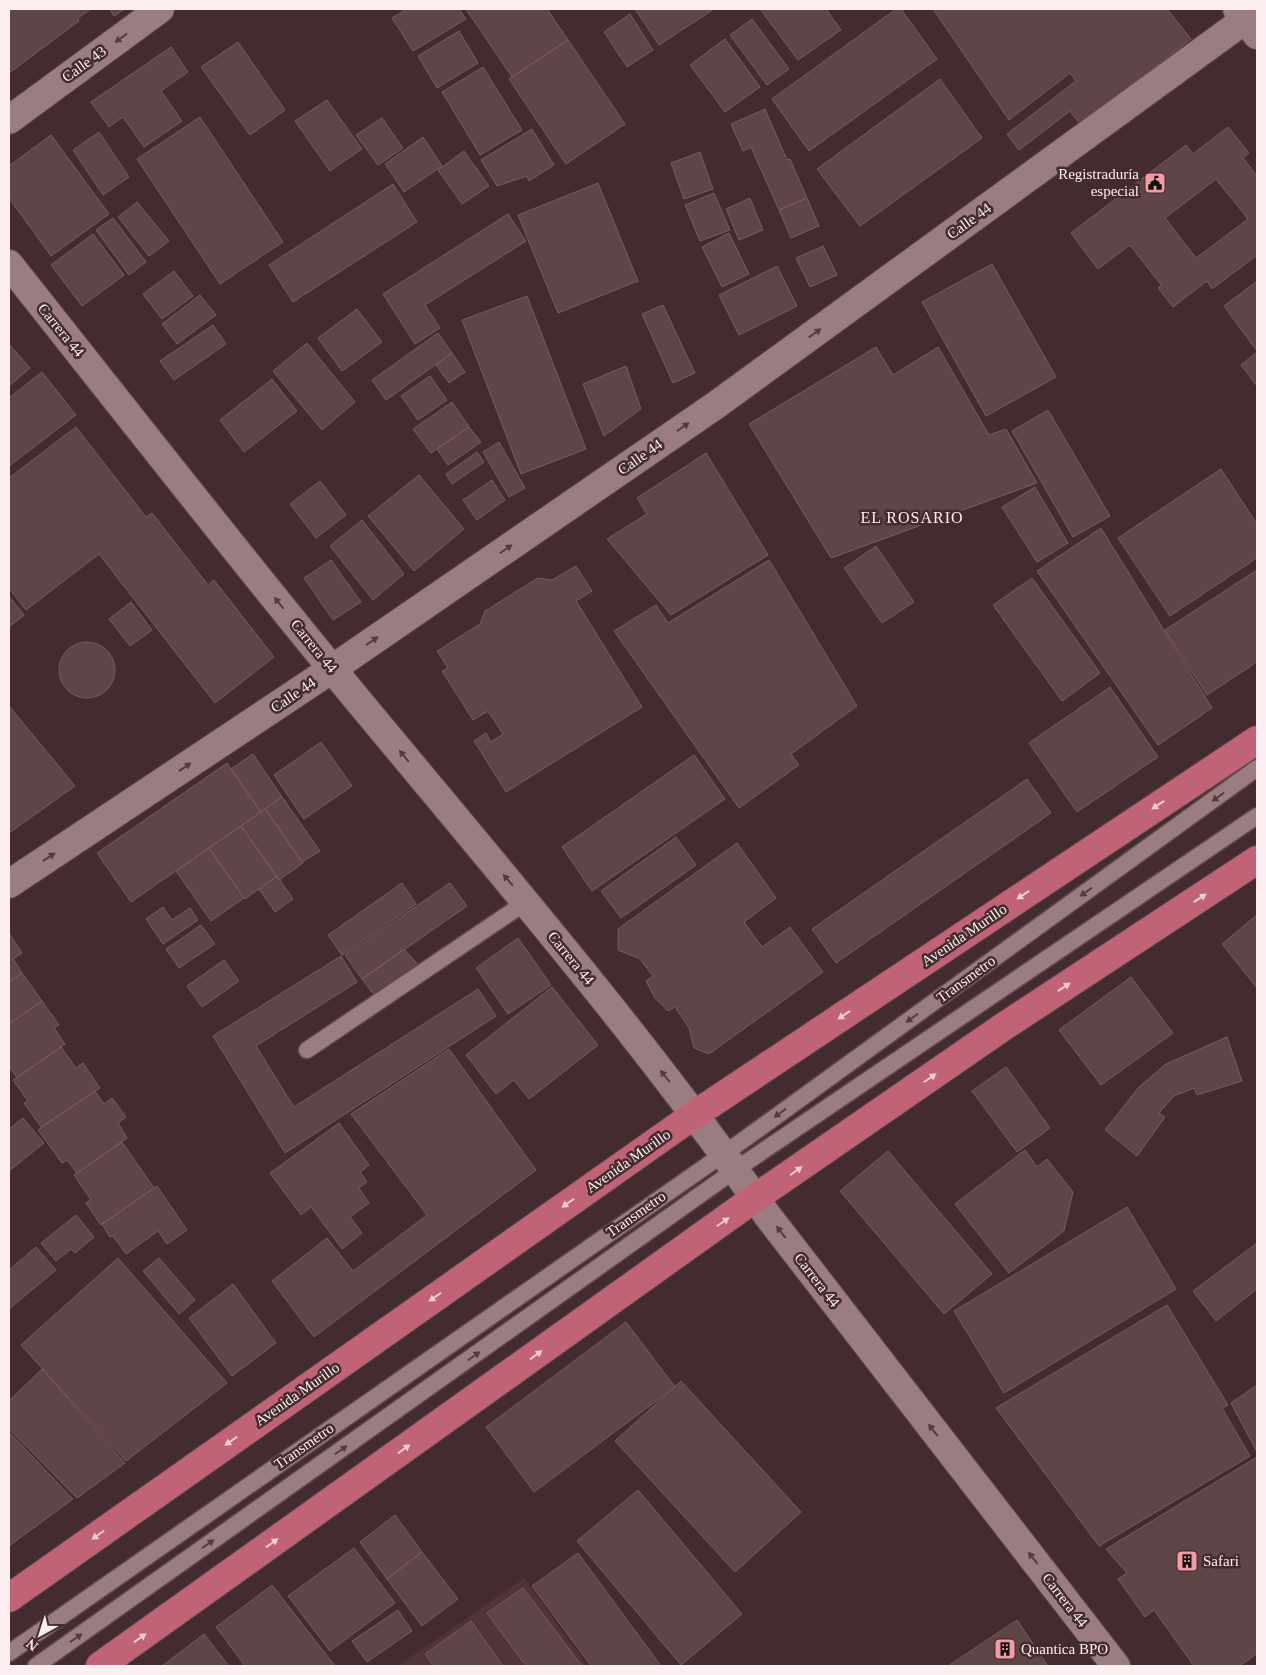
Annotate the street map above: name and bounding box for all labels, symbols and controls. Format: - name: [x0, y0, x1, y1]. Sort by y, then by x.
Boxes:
- one-way arrow: [115, 32, 128, 43]
- street label: Calle 43: [59, 43, 109, 85]
- place label: Registraduría especial: [1058, 166, 1139, 199]
- public building icon: Registraduría especial: [1143, 171, 1167, 195]
- street label: Calle 44: [944, 199, 994, 242]
- street label: Carrera 44: [35, 300, 88, 360]
- one-way arrow: [808, 327, 821, 338]
- one-way arrow: [676, 422, 690, 432]
- street label: Calle 44: [615, 436, 666, 478]
- district label: EL ROSARIO: [860, 509, 964, 526]
- one-way arrow: [499, 544, 513, 554]
- one-way arrow: [274, 597, 285, 610]
- street label: Carrera 44: [288, 616, 341, 676]
- one-way arrow: [366, 636, 379, 646]
- street label: Calle 44: [268, 674, 319, 716]
- one-way arrow: [399, 749, 410, 762]
- one-way arrow: [178, 763, 191, 772]
- one-way arrow: [1212, 791, 1225, 802]
- one-way arrow: [1152, 801, 1165, 810]
- one-way arrow: [43, 853, 56, 862]
- one-way arrow: [503, 874, 514, 887]
- one-way arrow: [1079, 887, 1093, 897]
- one-way arrow: [1016, 891, 1030, 900]
- one-way arrow: [1193, 893, 1207, 903]
- street label: Avenida Murillo: [918, 901, 1010, 969]
- street label: Carrera 44: [545, 928, 598, 988]
- street label: Transmetro: [934, 952, 998, 1006]
- one-way arrow: [1057, 982, 1071, 992]
- one-way arrow: [837, 1010, 851, 1019]
- one-way arrow: [905, 1013, 919, 1023]
- one-way arrow: [659, 1069, 670, 1082]
- one-way arrow: [923, 1073, 936, 1083]
- one-way arrow: [773, 1108, 787, 1118]
- street label: Avenida Murillo: [583, 1126, 673, 1196]
- one-way arrow: [789, 1166, 803, 1175]
- street label: Transmetro: [603, 1188, 669, 1240]
- one-way arrow: [561, 1198, 575, 1208]
- one-way arrow: [716, 1217, 730, 1227]
- one-way arrow: [775, 1226, 786, 1239]
- street label: Carrera 44: [791, 1250, 843, 1310]
- one-way arrow: [428, 1292, 442, 1302]
- one-way arrow: [529, 1350, 543, 1360]
- one-way arrow: [467, 1351, 480, 1361]
- street label: Avenida Murillo: [252, 1359, 342, 1429]
- street label: Transmetro: [271, 1420, 337, 1472]
- one-way arrow: [928, 1424, 939, 1437]
- one-way arrow: [224, 1436, 238, 1446]
- one-way arrow: [397, 1444, 411, 1454]
- one-way arrow: [334, 1445, 348, 1455]
- one-way arrow: [91, 1530, 105, 1540]
- one-way arrow: [265, 1538, 278, 1549]
- one-way arrow: [202, 1539, 215, 1549]
- building icon: Safari: [1175, 1549, 1199, 1573]
- one-way arrow: [1027, 1552, 1038, 1565]
- place label: Safari: [1203, 1553, 1239, 1569]
- street label: Carrera 44: [1039, 1570, 1091, 1630]
- north arrow: [15, 1610, 65, 1660]
- one-way arrow: [69, 1633, 83, 1643]
- one-way arrow: [133, 1633, 147, 1643]
- text: N: [23, 1636, 41, 1654]
- building icon: Quantica BPO: [993, 1637, 1017, 1661]
- place label: Quantica BPO: [1021, 1641, 1108, 1657]

